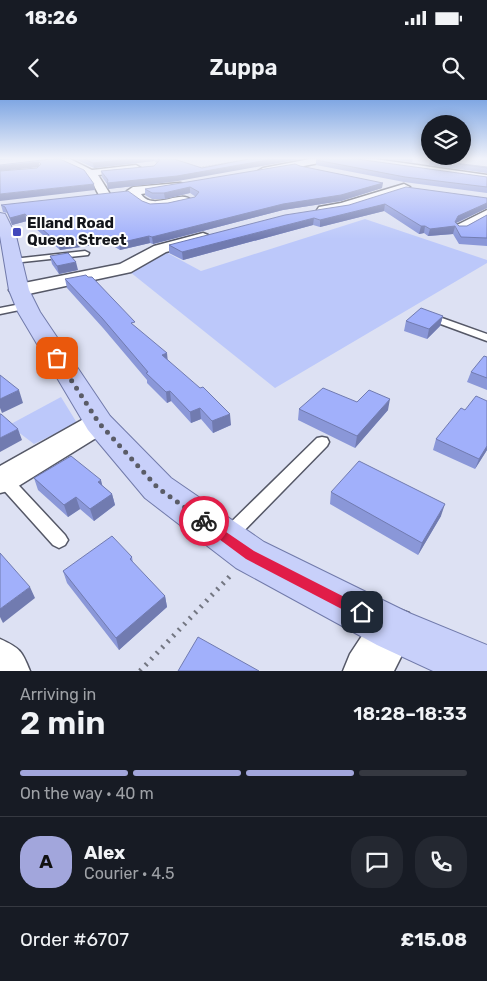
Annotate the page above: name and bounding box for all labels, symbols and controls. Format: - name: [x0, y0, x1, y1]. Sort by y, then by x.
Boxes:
- text: 18:26: [25, 6, 78, 29]
- icon: back: [20, 54, 48, 82]
- text: Zuppa: [210, 54, 277, 81]
- icon: search: [439, 54, 467, 82]
- map controls: [421, 115, 471, 165]
- button: layers: [421, 115, 471, 165]
- place label: Elland Road Queen Street: [27, 214, 126, 249]
- marker: Elland Road Queen Street: [11, 226, 23, 238]
- pin: [36, 337, 78, 379]
- icon: bag: [43, 344, 71, 372]
- courier: [179, 496, 229, 546]
- icon: bike: [190, 507, 218, 535]
- pin: [341, 591, 383, 633]
- icon: home: [348, 598, 376, 626]
- text: Arriving in: [20, 685, 96, 704]
- text: 18:28–18:33: [353, 702, 467, 725]
- text: 2 min: [20, 704, 105, 742]
- text: On the way · 40 m: [20, 784, 154, 803]
- button: chat: [351, 836, 403, 888]
- button: phone: [415, 836, 467, 888]
- text: Alex: [84, 841, 125, 864]
- text: A: [39, 850, 53, 873]
- text: Courier · 4.5: [84, 864, 174, 883]
- text: Order #6707: [20, 928, 129, 951]
- text: £15.08: [401, 928, 467, 951]

